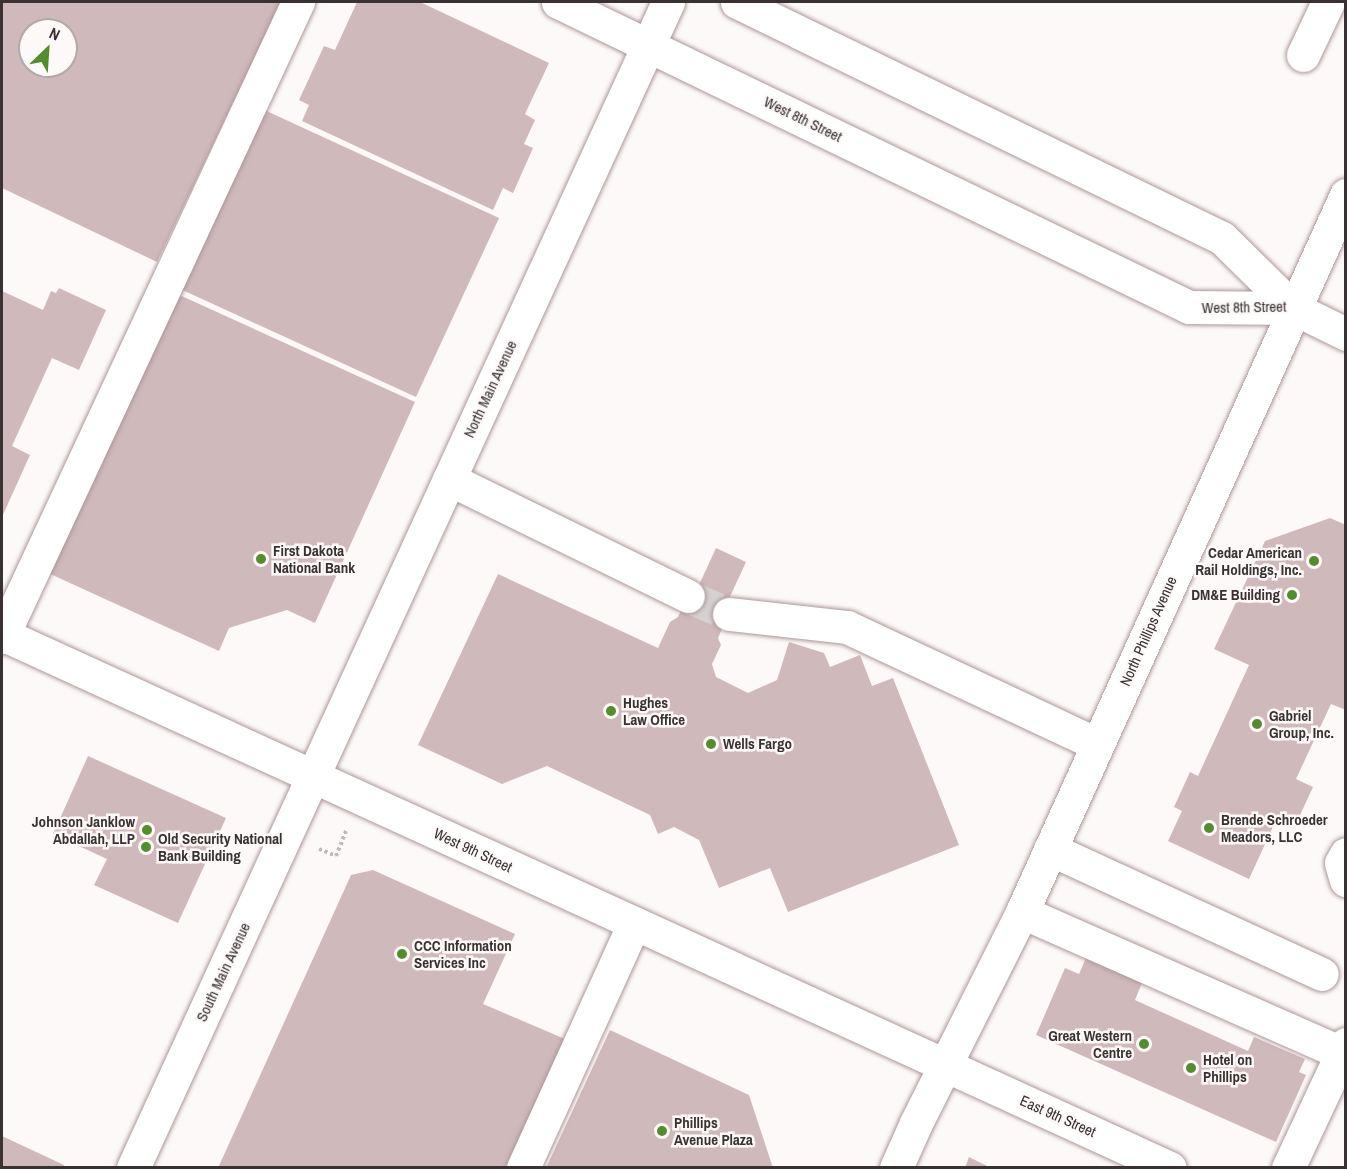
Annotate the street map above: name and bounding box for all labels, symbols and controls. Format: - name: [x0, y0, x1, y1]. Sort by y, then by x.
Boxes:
- north arrow: [18, 18, 78, 78]
- text: N: [46, 22, 64, 45]
- street label: West 8th Street: [761, 92, 845, 146]
- street label: West 8th Street: [1202, 297, 1286, 317]
- street label: North Main Avenue: [459, 337, 521, 441]
- place label: First Dakota National Bank: [273, 541, 355, 576]
- place label: Cedar American Rail Holdings, Inc.: [1195, 543, 1302, 578]
- marker: First Dakota National Bank: [254, 552, 268, 566]
- marker: Cedar American Rail Holdings, Inc.: [1307, 554, 1321, 568]
- street label: North Phillips Avenue: [1116, 573, 1180, 689]
- place label: DM&E Building: [1191, 586, 1280, 604]
- marker: DM&E Building: [1285, 588, 1299, 602]
- place label: Hughes Law Office: [623, 693, 685, 728]
- marker: Hughes Law Office: [604, 704, 618, 718]
- place label: Gabriel Group, Inc.: [1269, 706, 1334, 741]
- marker: Gabriel Group, Inc.: [1250, 717, 1264, 731]
- place label: Wells Fargo: [723, 735, 792, 753]
- marker: Wells Fargo: [704, 737, 718, 751]
- place label: Brende Schroeder Meadors, LLC: [1221, 810, 1328, 845]
- place label: Johnson Janklow Abdallah, LLP: [32, 812, 135, 847]
- marker: Brende Schroeder Meadors, LLC: [1202, 821, 1216, 835]
- marker: Johnson Janklow Abdallah, LLP: [140, 823, 154, 837]
- street label: West 9th Street: [431, 824, 515, 876]
- place label: Old Security National Bank Building: [158, 829, 282, 864]
- marker: Old Security National Bank Building: [139, 840, 153, 854]
- street label: South Main Avenue: [192, 919, 254, 1025]
- place label: CCC Information Services Inc: [414, 936, 512, 971]
- marker: CCC Information Services Inc: [395, 947, 409, 961]
- place label: Great Western Centre: [1048, 1026, 1132, 1061]
- marker: Great Western Centre: [1137, 1037, 1151, 1051]
- place label: Hotel on Phillips: [1203, 1050, 1252, 1085]
- marker: Hotel on Phillips: [1184, 1061, 1198, 1075]
- street label: East 9th Street: [1017, 1091, 1099, 1141]
- place label: Phillips Avenue Plaza: [674, 1113, 753, 1148]
- marker: Phillips Avenue Plaza: [655, 1124, 669, 1138]

